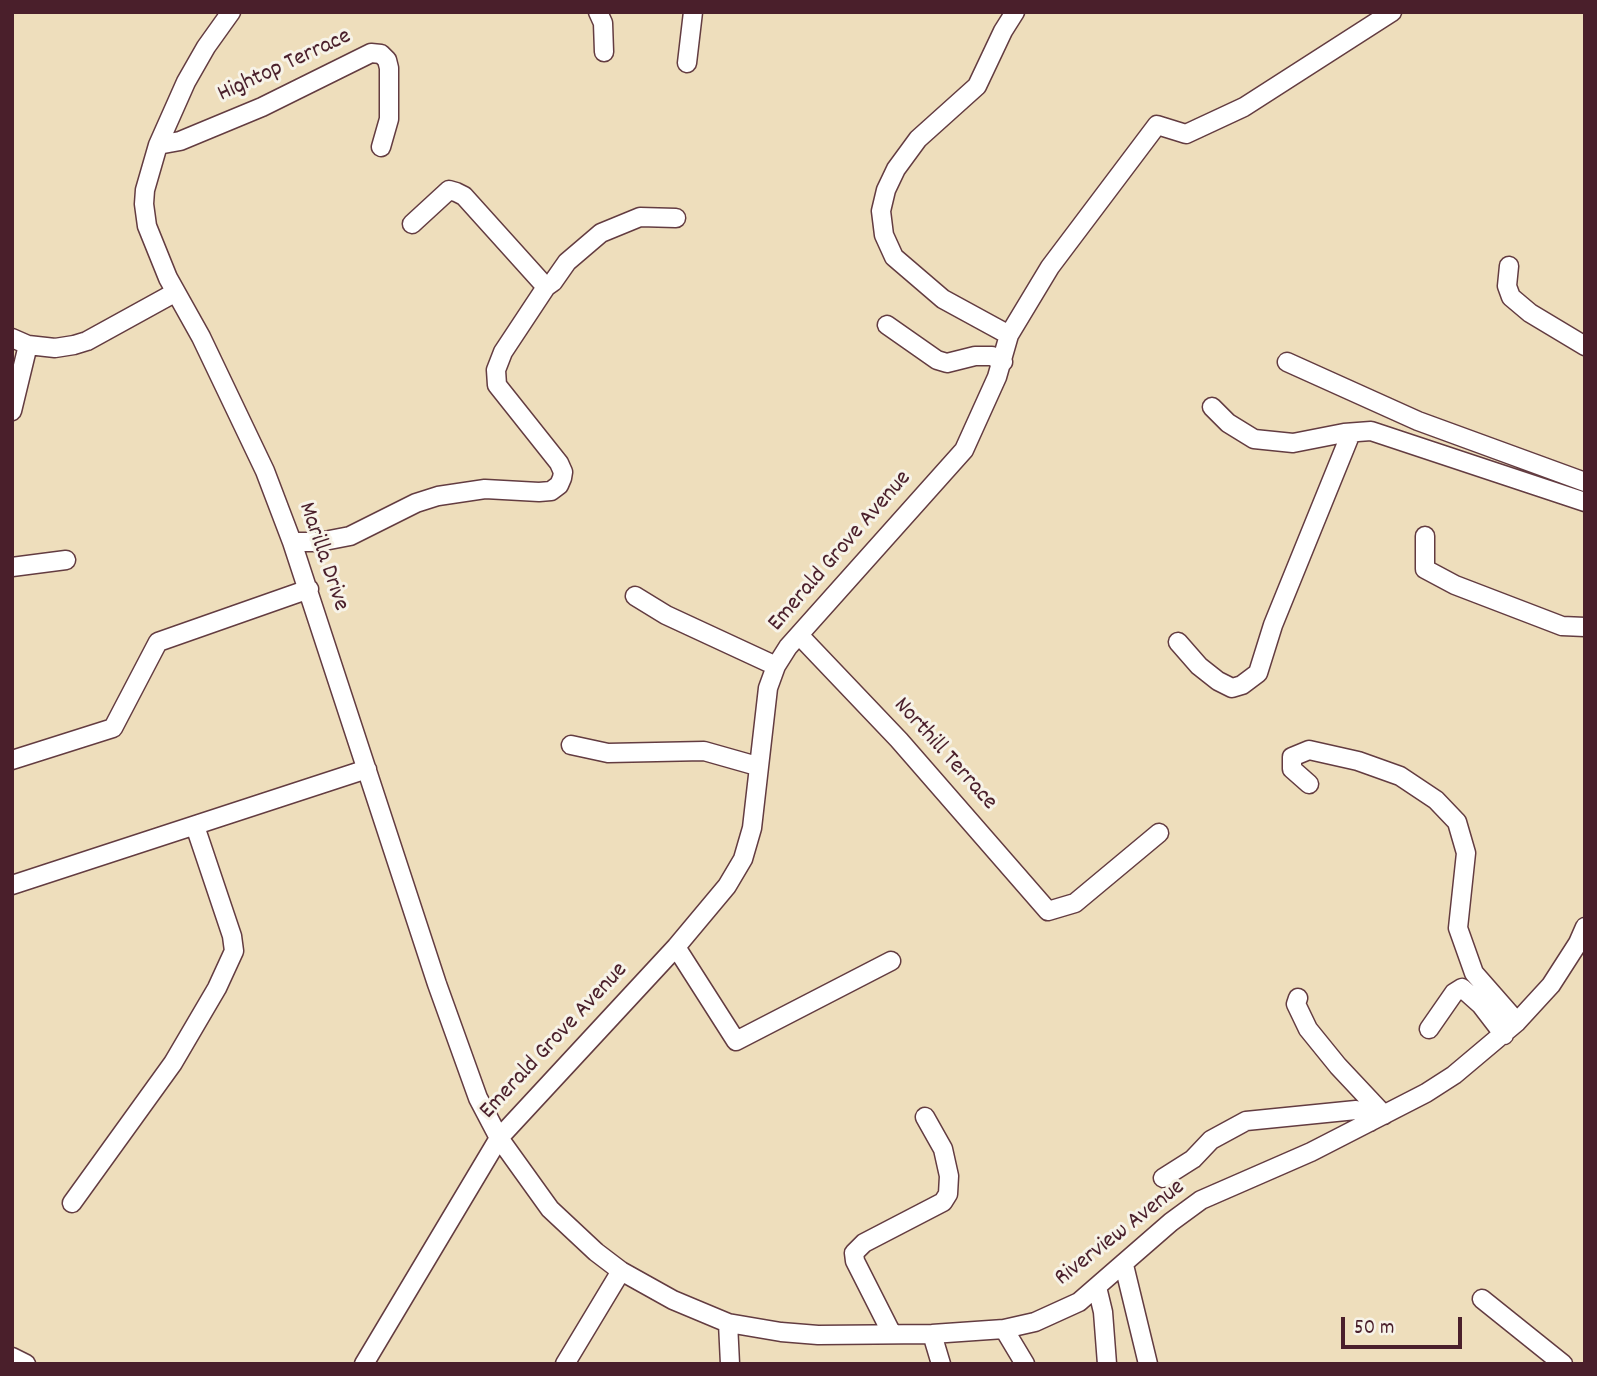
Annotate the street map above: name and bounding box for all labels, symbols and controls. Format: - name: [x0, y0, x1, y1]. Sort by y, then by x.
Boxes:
- street label: Hightop Terrace: [214, 24, 356, 110]
- street label: Emerald Grove Avenue: [763, 466, 919, 638]
- street label: Marilla Drive: [290, 499, 354, 615]
- street label: Northill Terrace: [886, 693, 1002, 817]
- street label: Emerald Grove Avenue: [475, 958, 635, 1126]
- street label: Riverview Avenue: [1050, 1174, 1192, 1294]
- scale bar: [1345, 1302, 1466, 1346]
- text: 50 m: [1354, 1314, 1394, 1344]

